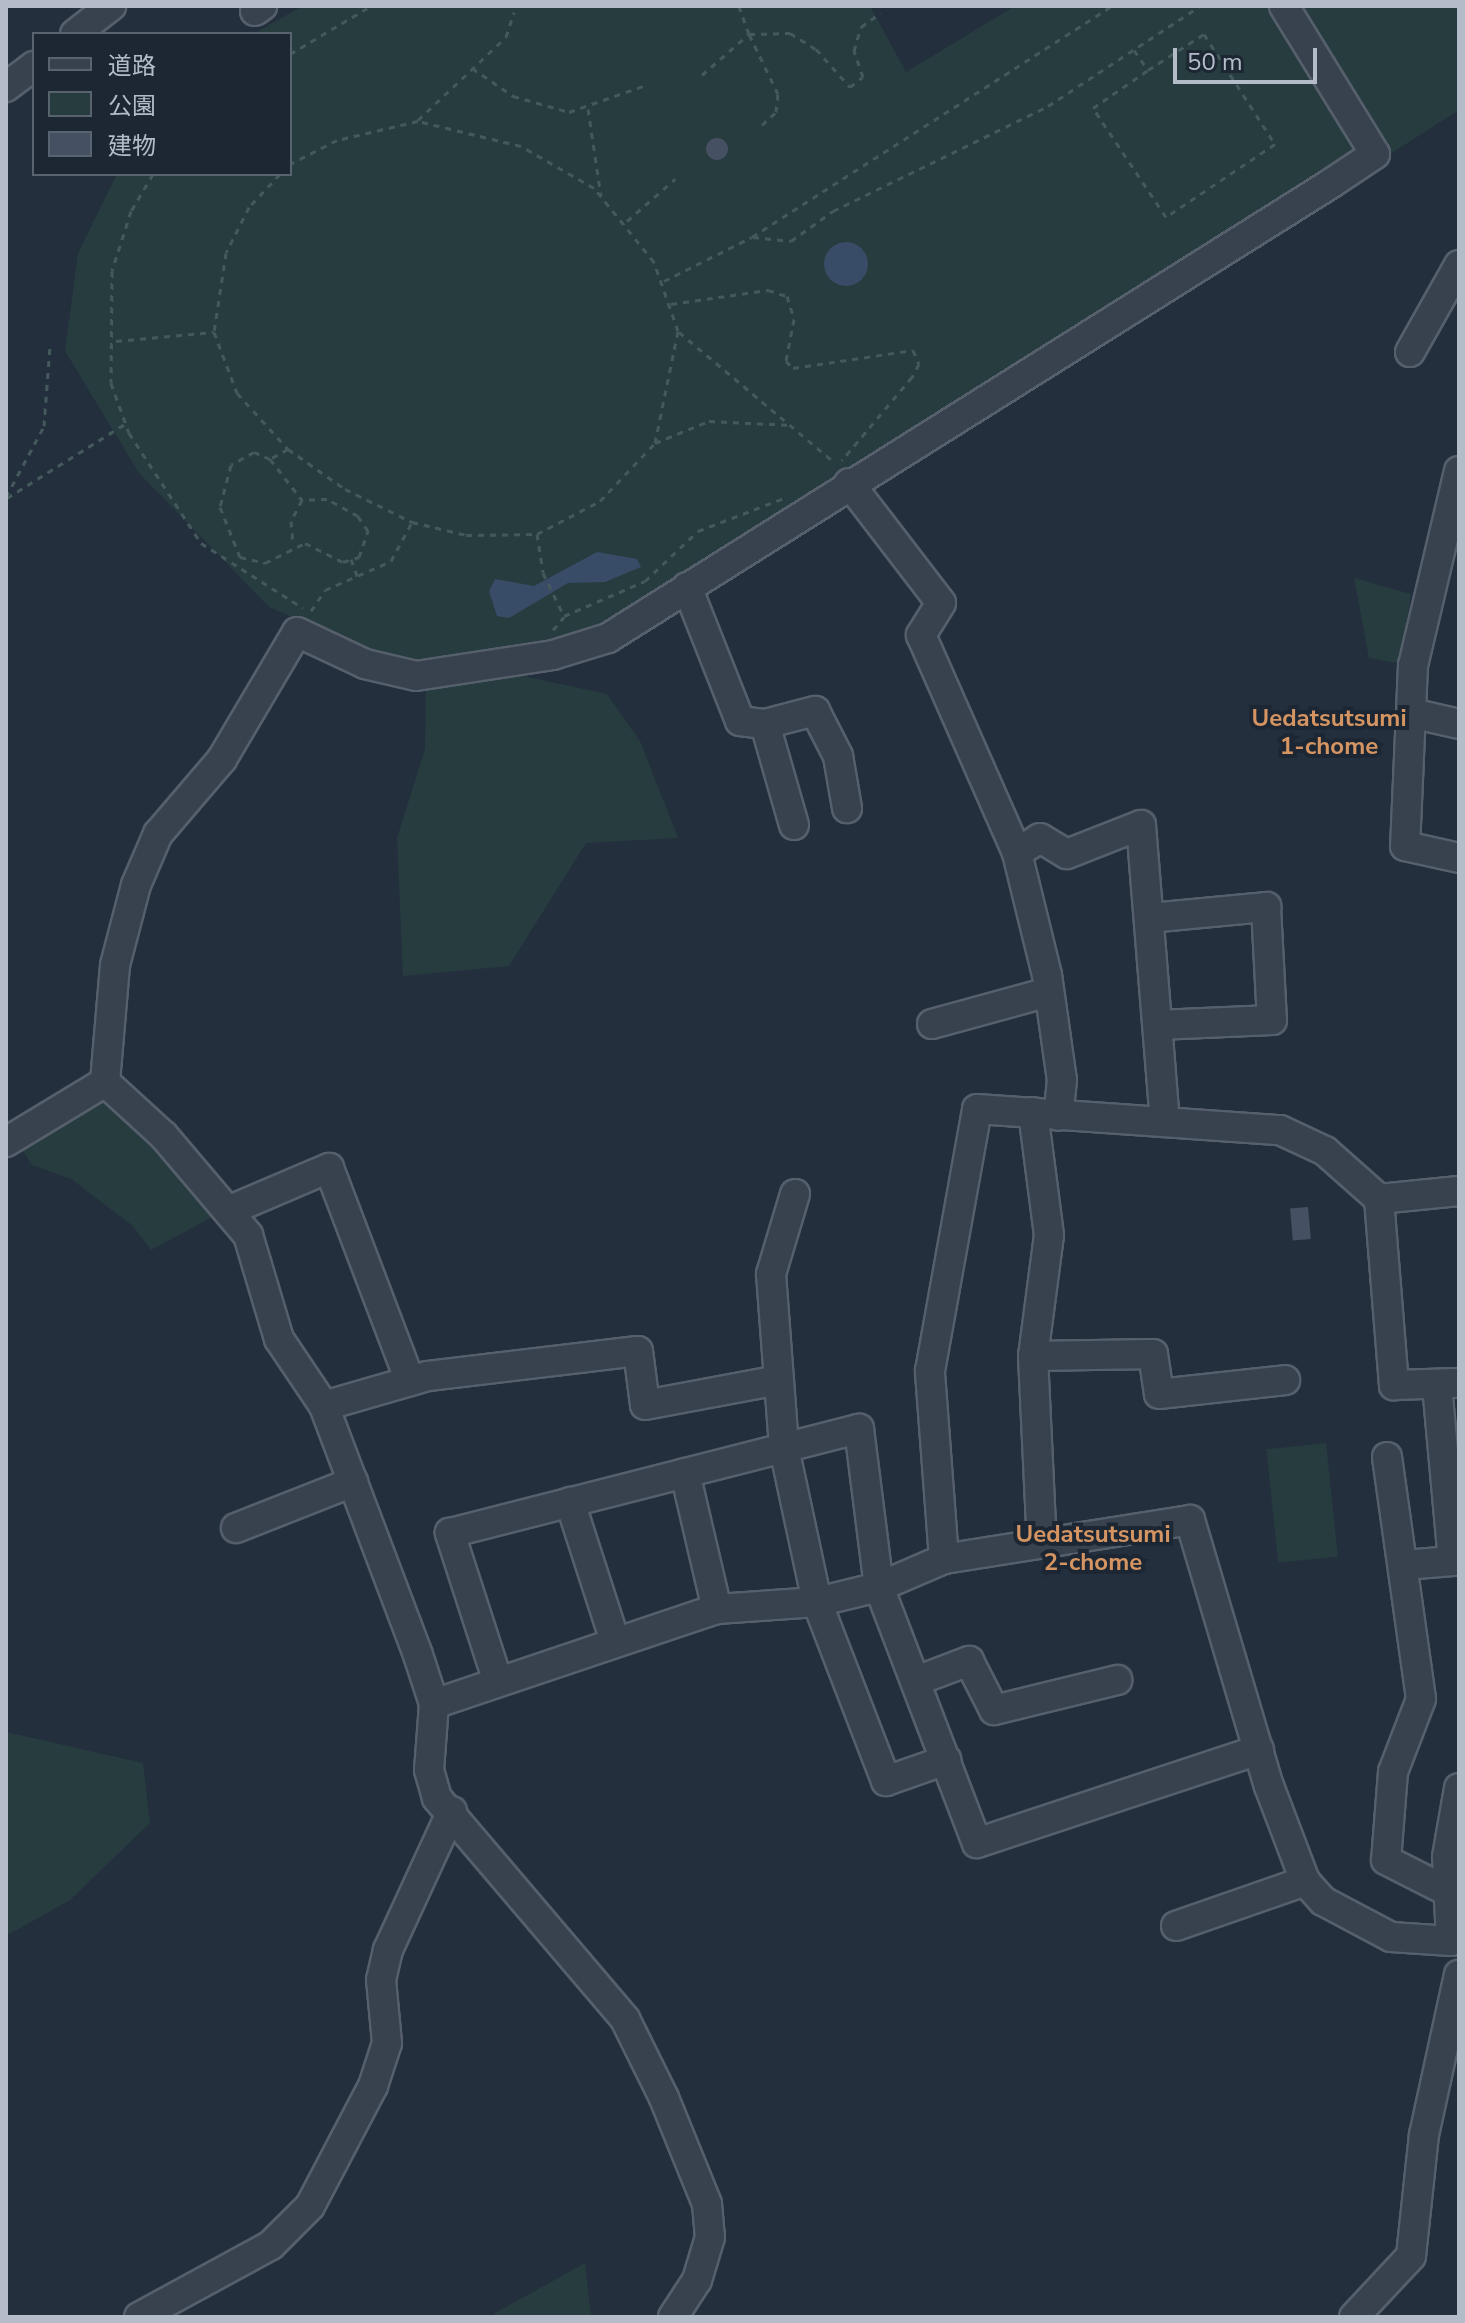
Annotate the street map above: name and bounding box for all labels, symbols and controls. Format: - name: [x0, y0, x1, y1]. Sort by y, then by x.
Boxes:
- legend: [32, 32, 292, 176]
- scale bar: [1177, 32, 1321, 82]
- text: 50 m: [1187, 46, 1243, 78]
- text: 道路: [108, 50, 156, 82]
- text: 公園: [108, 90, 156, 122]
- text: 建物: [108, 130, 156, 162]
- district label: Uedatsutsumi 1-chome: [1251, 705, 1407, 761]
- district label: Uedatsutsumi 2-chome: [1015, 1521, 1171, 1577]

